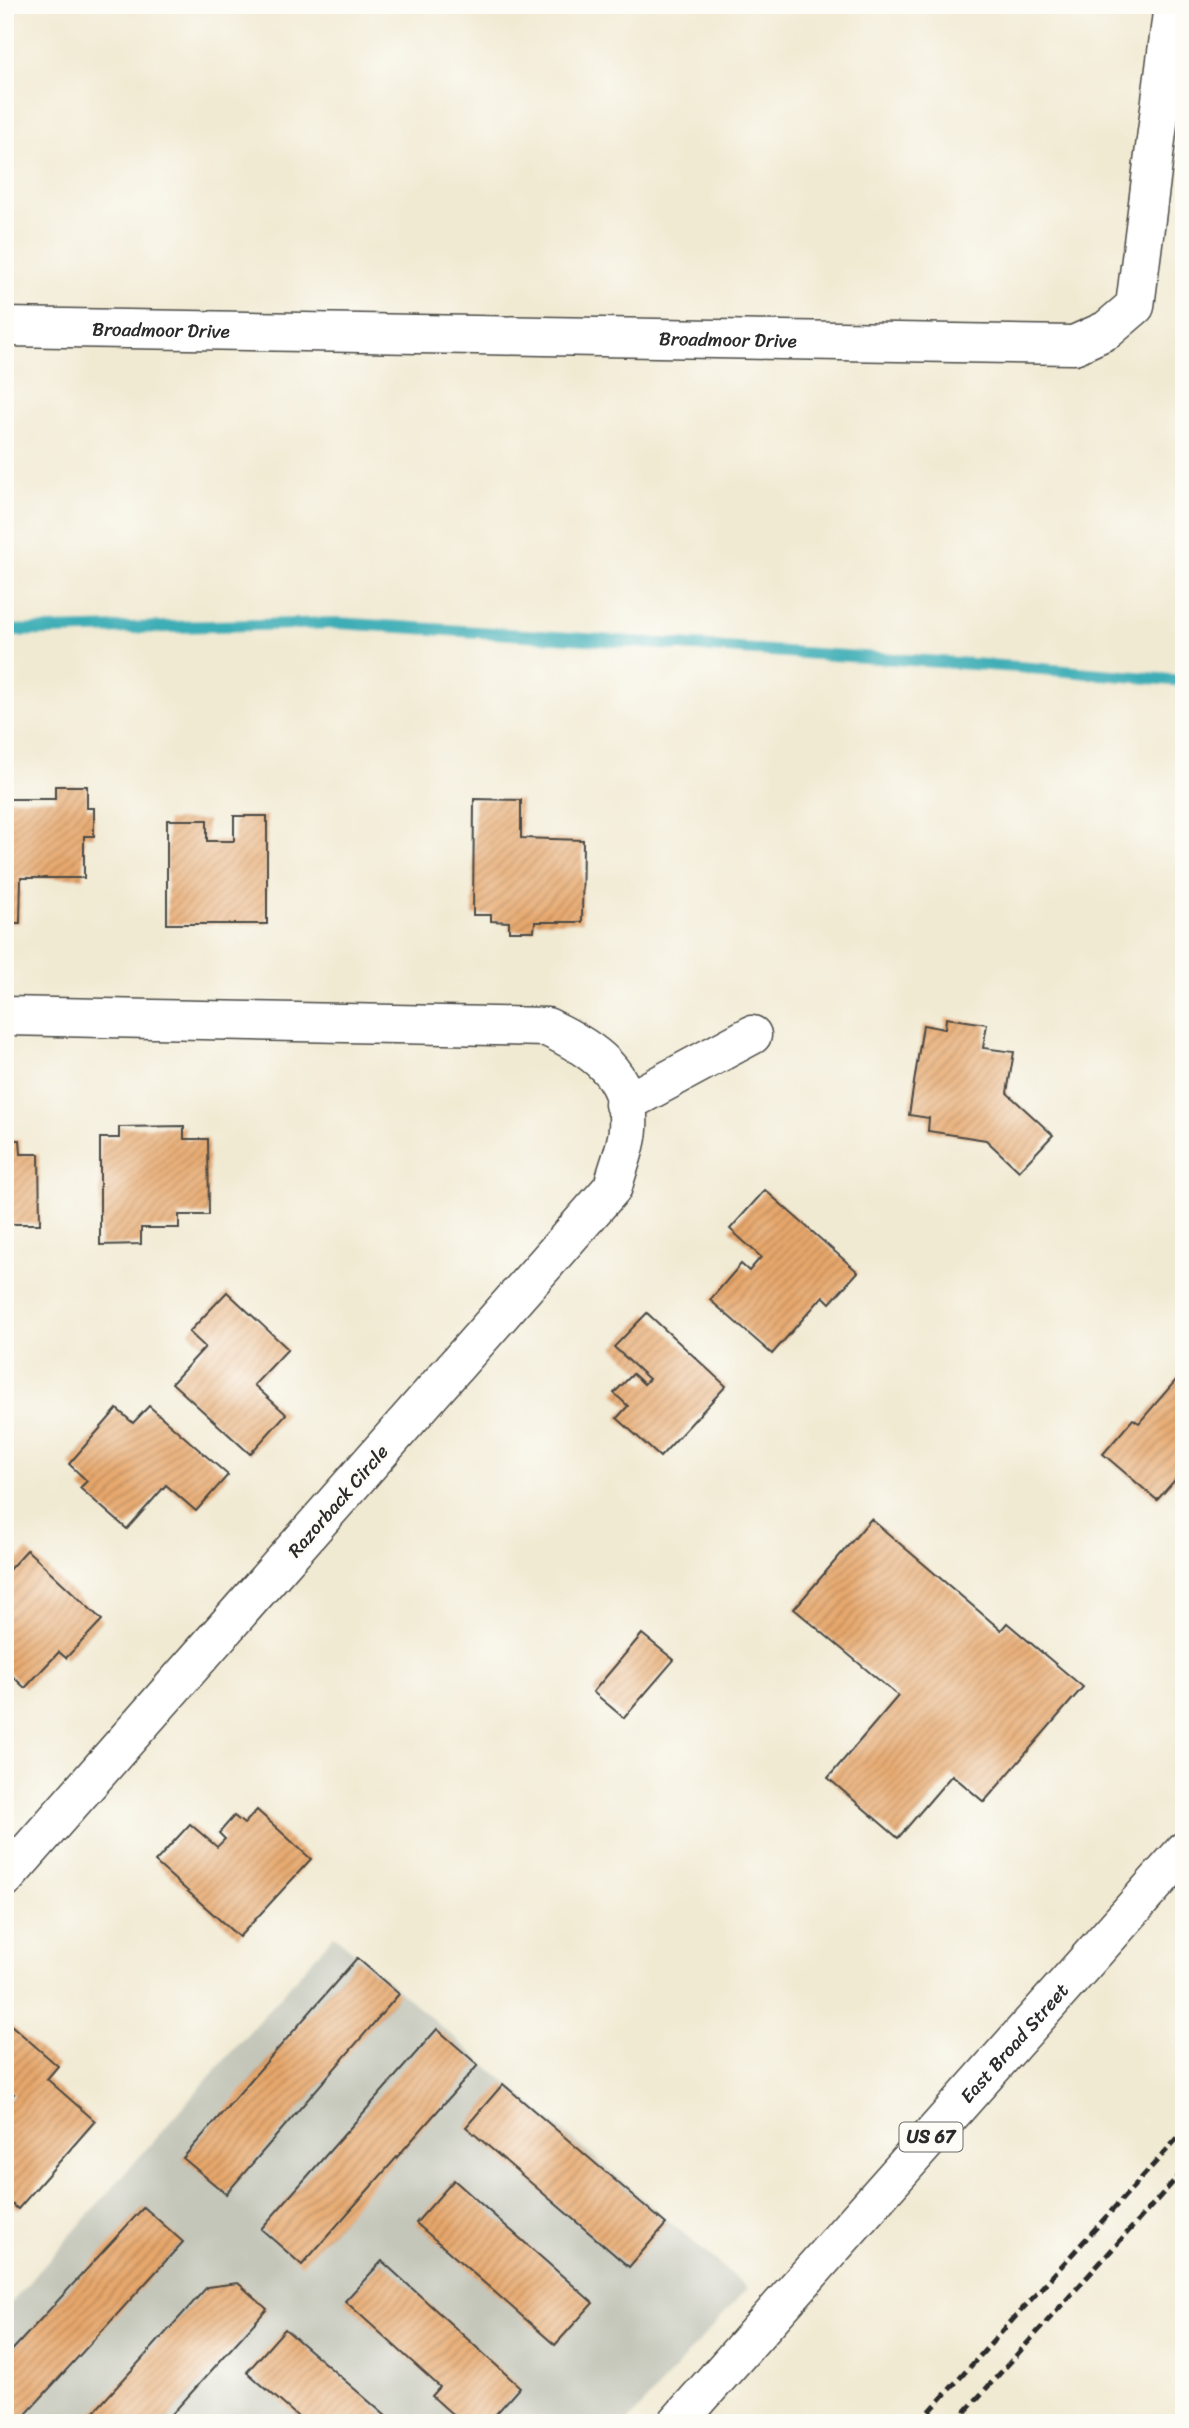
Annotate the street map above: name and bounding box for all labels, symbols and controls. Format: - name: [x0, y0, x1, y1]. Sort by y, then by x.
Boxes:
- street label: Broadmoor Drive: [92, 312, 230, 347]
- street label: Broadmoor Drive: [659, 322, 797, 357]
- street label: Razorback Circle: [279, 1437, 397, 1565]
- street label: East Broad Street: [951, 1975, 1077, 2111]
- road number: US 67: [900, 2122, 962, 2152]

